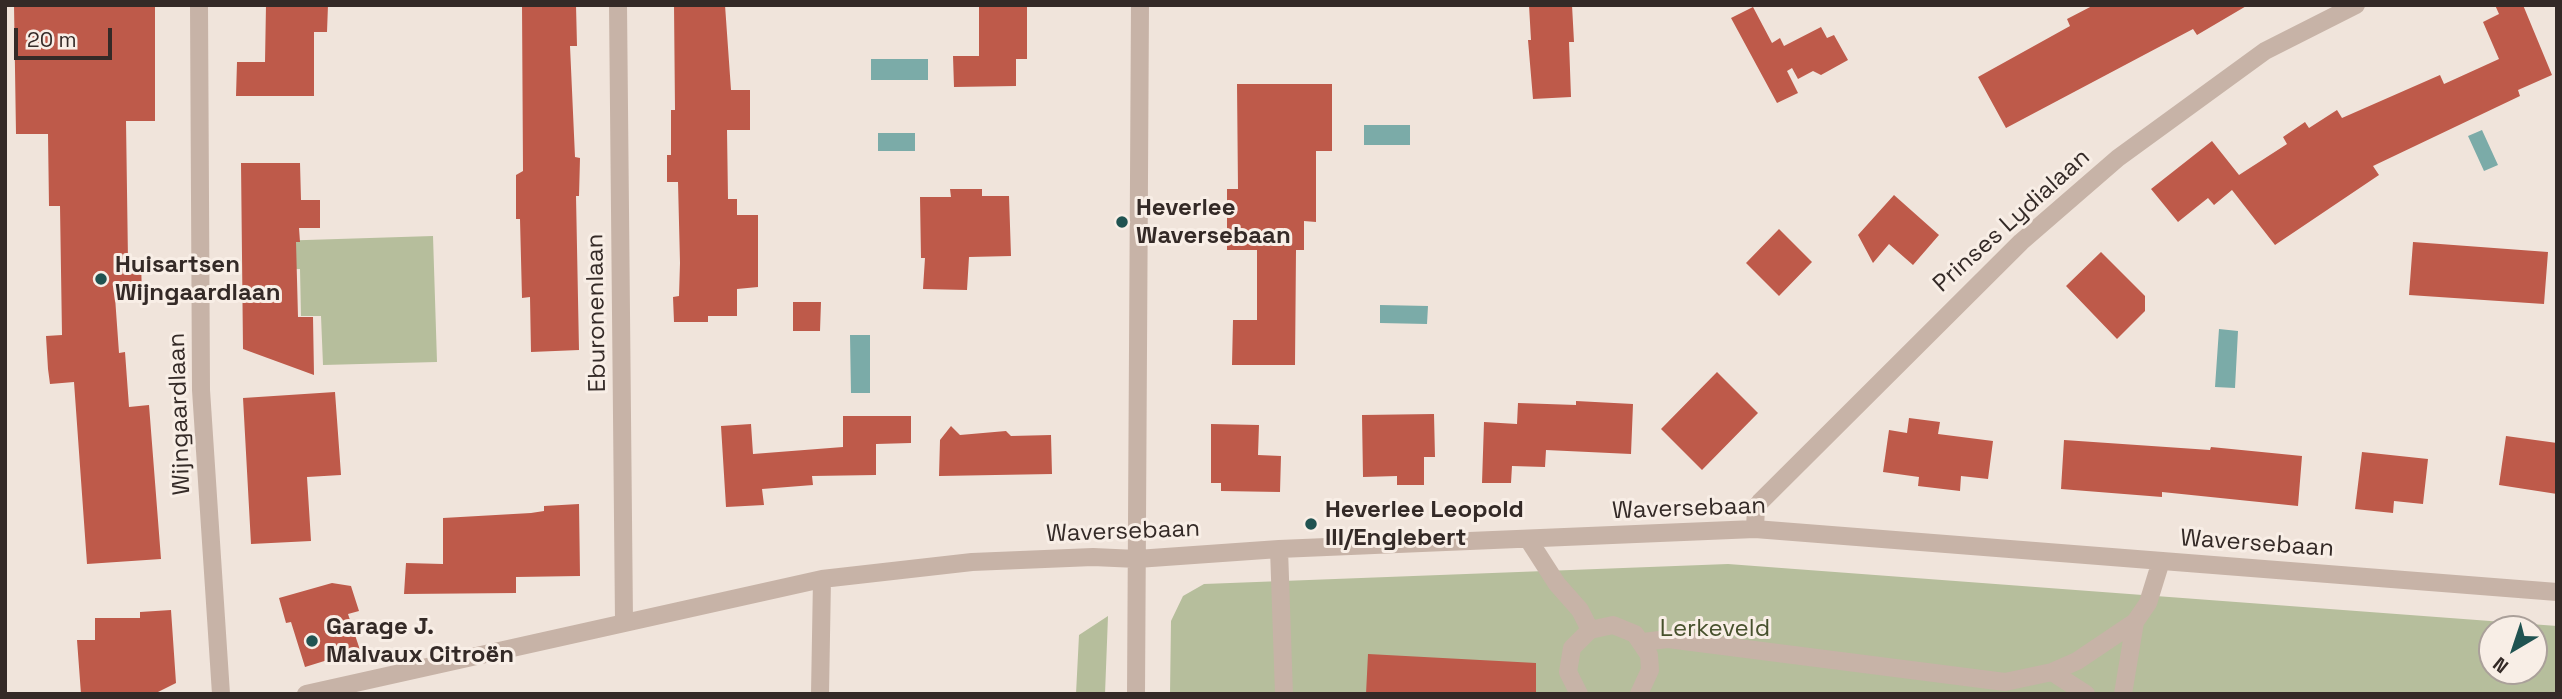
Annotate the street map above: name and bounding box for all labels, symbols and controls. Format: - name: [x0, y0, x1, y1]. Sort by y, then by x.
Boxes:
- scale bar: [18, 14, 116, 58]
- text: 20 m: [27, 26, 77, 53]
- street label: Prinses Lydialaan: [1928, 143, 2096, 299]
- place label: Heverlee Waversebaan: [1136, 194, 1291, 250]
- marker: Heverlee Waversebaan: [1114, 214, 1130, 230]
- street label: Eburonenlaan: [581, 233, 613, 393]
- place label: Huisartsen Wijngaardlaan: [115, 251, 281, 307]
- marker: Huisartsen Wijngaardlaan: [93, 271, 109, 287]
- street label: Wijngaardlaan: [163, 332, 197, 496]
- street label: Waversebaan: [1612, 492, 1766, 526]
- place label: Heverlee Leopold III/Englebert: [1325, 496, 1524, 552]
- street label: Waversebaan: [1046, 515, 1200, 549]
- marker: Heverlee Leopold III/Englebert: [1303, 516, 1319, 532]
- street label: Waversebaan: [2179, 524, 2335, 564]
- place label: Garage J. Malvaux Citroën: [326, 613, 514, 669]
- park label: Lerkeveld: [1660, 615, 1770, 643]
- north arrow: [2478, 615, 2548, 685]
- marker: Garage J. Malvaux Citroën: [304, 633, 320, 649]
- text: N: [2488, 651, 2514, 679]

